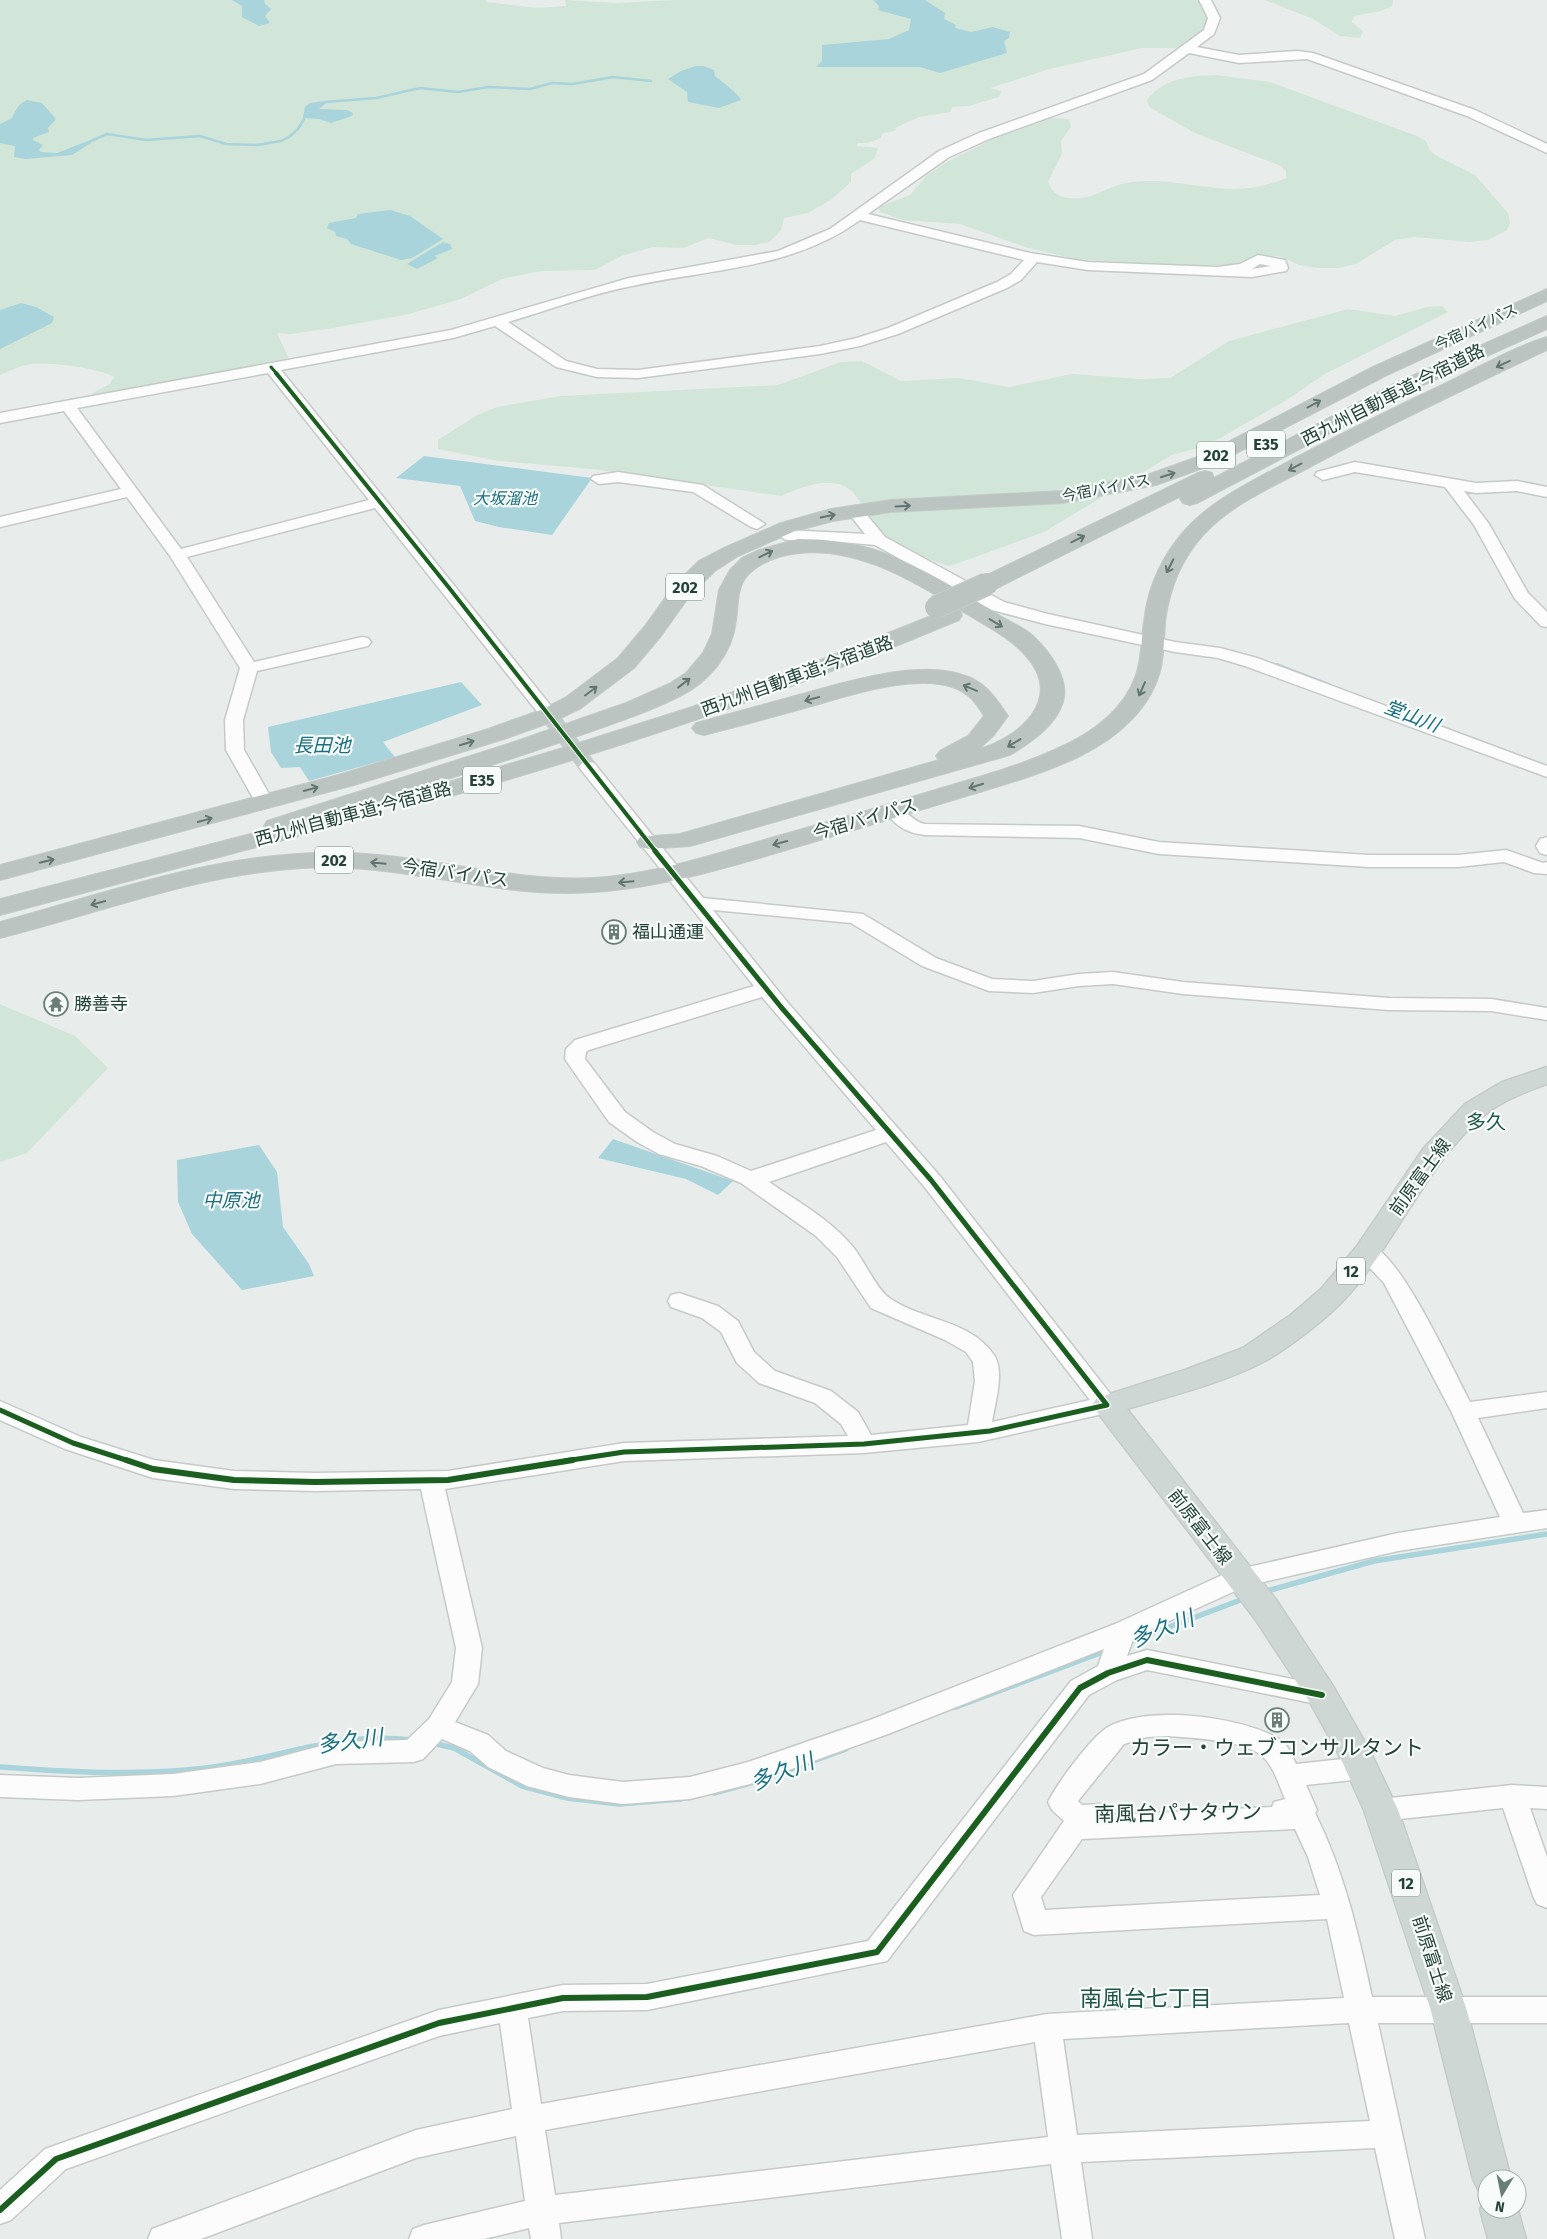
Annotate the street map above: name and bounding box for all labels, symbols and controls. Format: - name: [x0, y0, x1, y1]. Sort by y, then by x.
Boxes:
- street label: 今宿バイパス: [1432, 300, 1520, 354]
- street label: 西九州自動車道;今宿道路: [1298, 339, 1488, 451]
- one-way arrow: [1496, 359, 1511, 369]
- one-way arrow: [1306, 399, 1321, 409]
- road number: E35: [1247, 430, 1285, 458]
- road number: 202: [1197, 442, 1235, 468]
- one-way arrow: [1288, 463, 1303, 472]
- one-way arrow: [1160, 469, 1176, 479]
- street label: 今宿バイパス: [1060, 471, 1152, 505]
- water label: 大坂溜池: [473, 489, 539, 508]
- one-way arrow: [895, 501, 911, 510]
- one-way arrow: [819, 511, 835, 520]
- one-way arrow: [1070, 534, 1085, 544]
- one-way arrow: [758, 549, 773, 559]
- one-way arrow: [1165, 559, 1175, 574]
- road number: 202: [666, 574, 704, 600]
- one-way arrow: [988, 619, 1002, 629]
- street label: 西九州自動車道;今宿道路: [698, 631, 896, 721]
- one-way arrow: [677, 678, 690, 689]
- one-way arrow: [1137, 681, 1146, 696]
- one-way arrow: [963, 682, 978, 692]
- one-way arrow: [584, 686, 598, 696]
- one-way arrow: [804, 694, 820, 704]
- water label: 堂山川: [1381, 695, 1445, 738]
- water label: 長田池: [293, 734, 352, 757]
- one-way arrow: [459, 738, 475, 747]
- one-way arrow: [1008, 739, 1022, 749]
- road number: E35: [463, 766, 501, 794]
- street label: 西九州自動車道;今宿道路: [252, 777, 454, 851]
- one-way arrow: [969, 781, 985, 791]
- one-way arrow: [303, 784, 319, 793]
- street label: 今宿バイパス: [810, 794, 920, 844]
- one-way arrow: [196, 815, 212, 824]
- one-way arrow: [773, 838, 789, 848]
- road number: 202: [315, 846, 353, 874]
- street label: 今宿バイパス: [400, 855, 510, 891]
- one-way arrow: [39, 856, 55, 865]
- one-way arrow: [370, 858, 386, 868]
- one-way arrow: [618, 877, 634, 887]
- one-way arrow: [90, 899, 106, 909]
- building icon: 福山通運: [601, 919, 627, 945]
- place label: 福山通運: [632, 921, 704, 943]
- temple icon: 勝善寺: [43, 991, 69, 1017]
- place label: 勝善寺: [74, 993, 128, 1015]
- district label: 多久: [1466, 1110, 1506, 1134]
- street label: 前原富士線: [1385, 1134, 1455, 1220]
- water label: 中原池: [202, 1189, 261, 1212]
- road number: 12: [1337, 1258, 1365, 1284]
- street label: 前原富士線: [1164, 1485, 1236, 1569]
- water label: 多久川: [1126, 1604, 1200, 1653]
- building icon: カラー・ウェブコンサルタント: [1264, 1707, 1290, 1733]
- water label: 多久川: [316, 1723, 386, 1758]
- place label: カラー・ウェブコンサルタント: [1130, 1735, 1424, 1761]
- water label: 多久川: [746, 1747, 820, 1796]
- street label: 南風台パナタウン: [1094, 1799, 1262, 1827]
- road number: 12: [1392, 1870, 1420, 1896]
- street label: 前原富士線: [1408, 1913, 1456, 2005]
- district label: 南風台七丁目: [1080, 1985, 1212, 2012]
- north arrow: [1477, 2169, 1527, 2219]
- text: N: [1494, 2197, 1506, 2215]

